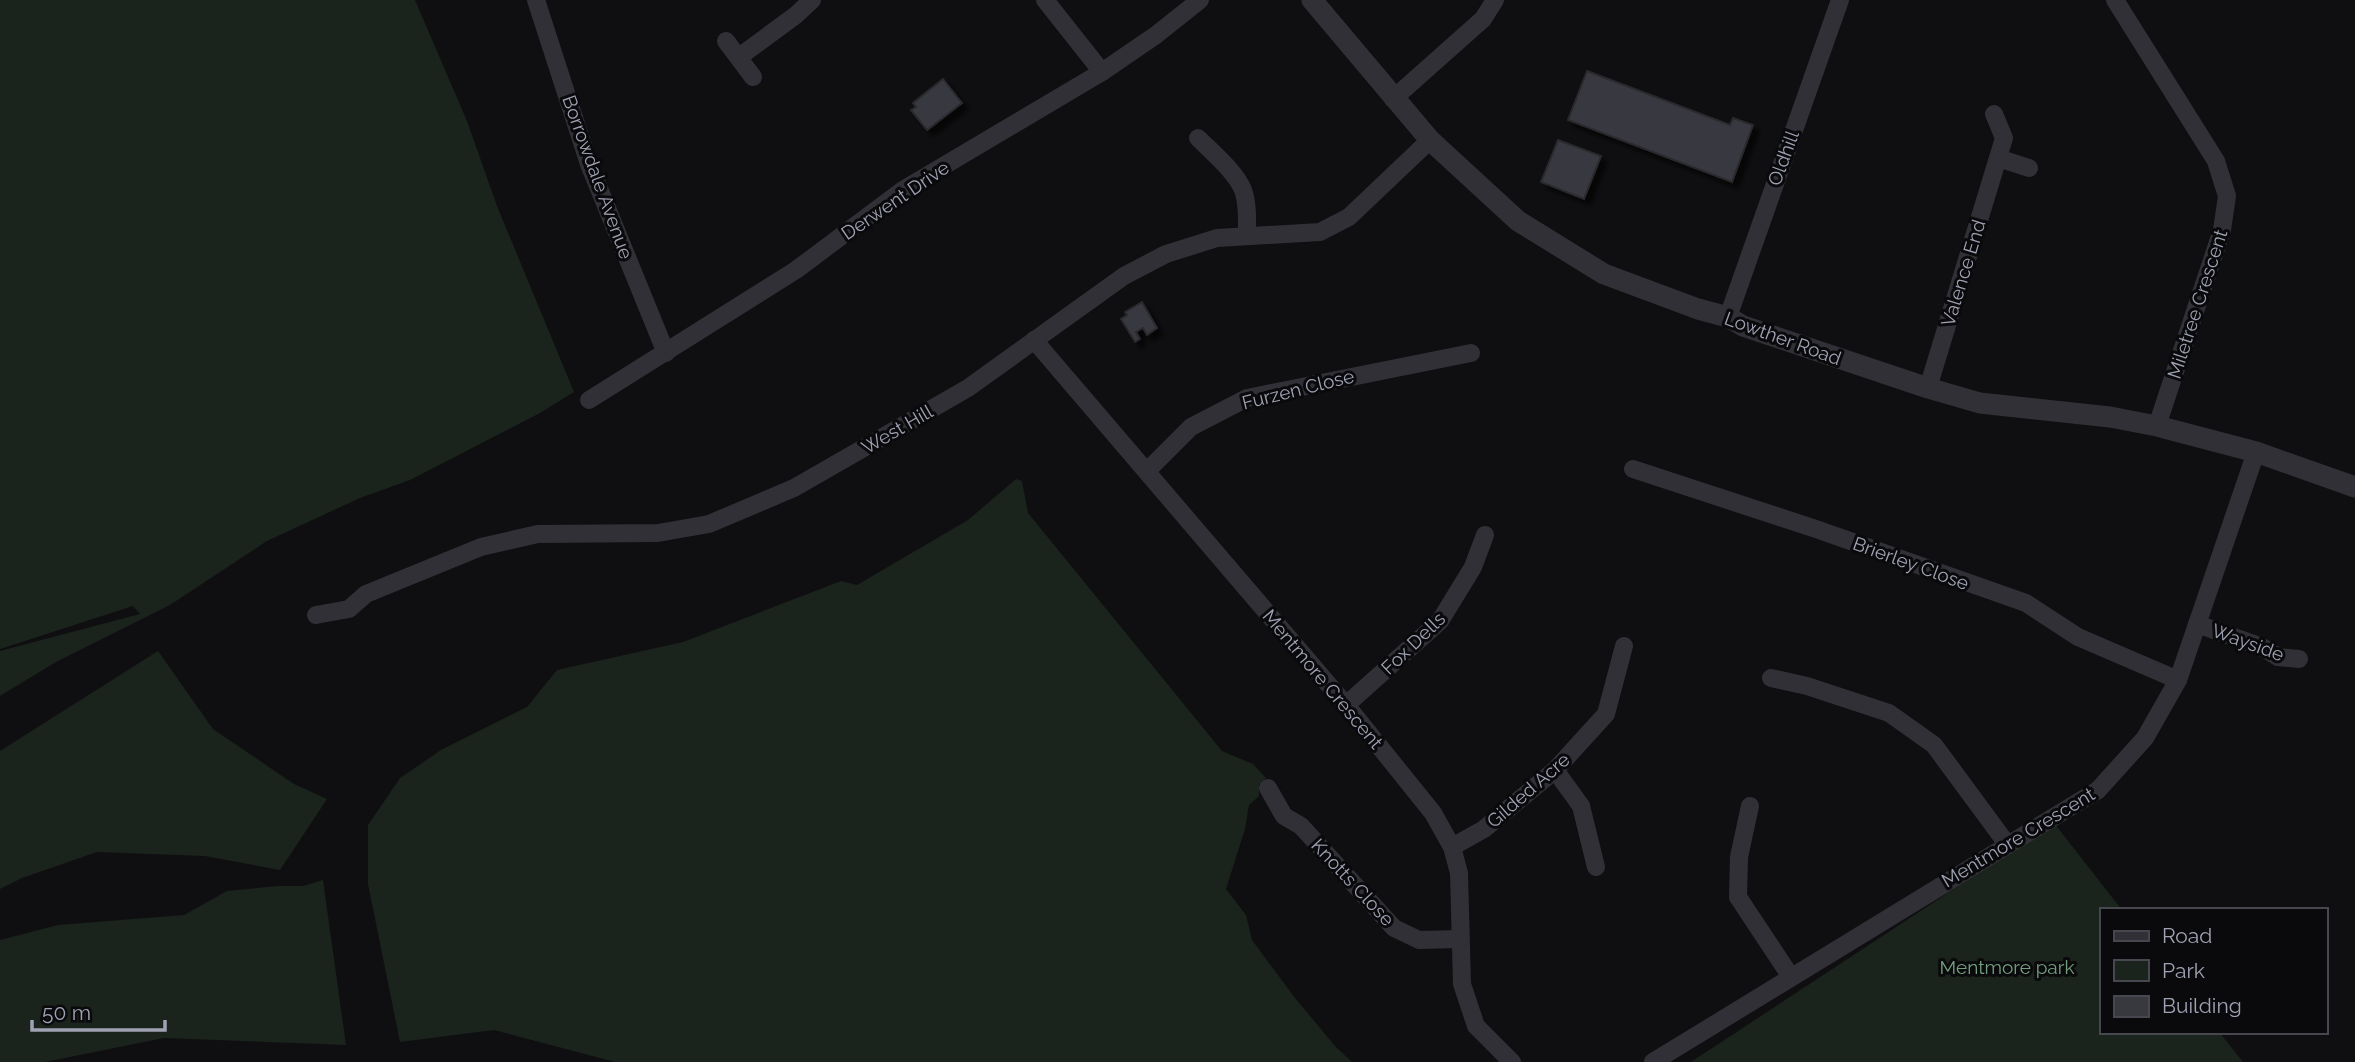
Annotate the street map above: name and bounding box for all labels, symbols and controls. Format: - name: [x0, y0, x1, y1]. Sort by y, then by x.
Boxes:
- street label: Borrowdale Avenue: [558, 92, 638, 262]
- street label: Oldhill: [1763, 127, 1803, 188]
- street label: Derwent Drive: [837, 156, 953, 244]
- street label: Valence End: [1936, 217, 1990, 329]
- street label: Miletree Crescent: [2163, 226, 2232, 381]
- street label: Lowther Road: [1722, 307, 1844, 369]
- street label: Furzen Close: [1240, 364, 1356, 414]
- street label: West Hill: [857, 399, 937, 458]
- street label: Brierley Close: [1850, 532, 1972, 594]
- street label: Mentmore Crescent: [1258, 605, 1388, 753]
- street label: Fox Dells: [1377, 607, 1449, 679]
- street label: Wayside: [2209, 619, 2287, 665]
- street label: Gilded Acre: [1482, 748, 1574, 832]
- street label: Mentmore Crescent: [1937, 782, 2099, 891]
- street label: Knotts Close: [1307, 834, 1399, 930]
- legend: [2100, 908, 2327, 1034]
- text: Road: [2162, 923, 2212, 948]
- park label: Mentmore park: [1940, 956, 2074, 978]
- text: Park: [2162, 958, 2205, 983]
- scale bar: [32, 988, 164, 1032]
- text: Building: [2162, 993, 2242, 1018]
- text: 50 m: [42, 1000, 91, 1025]

